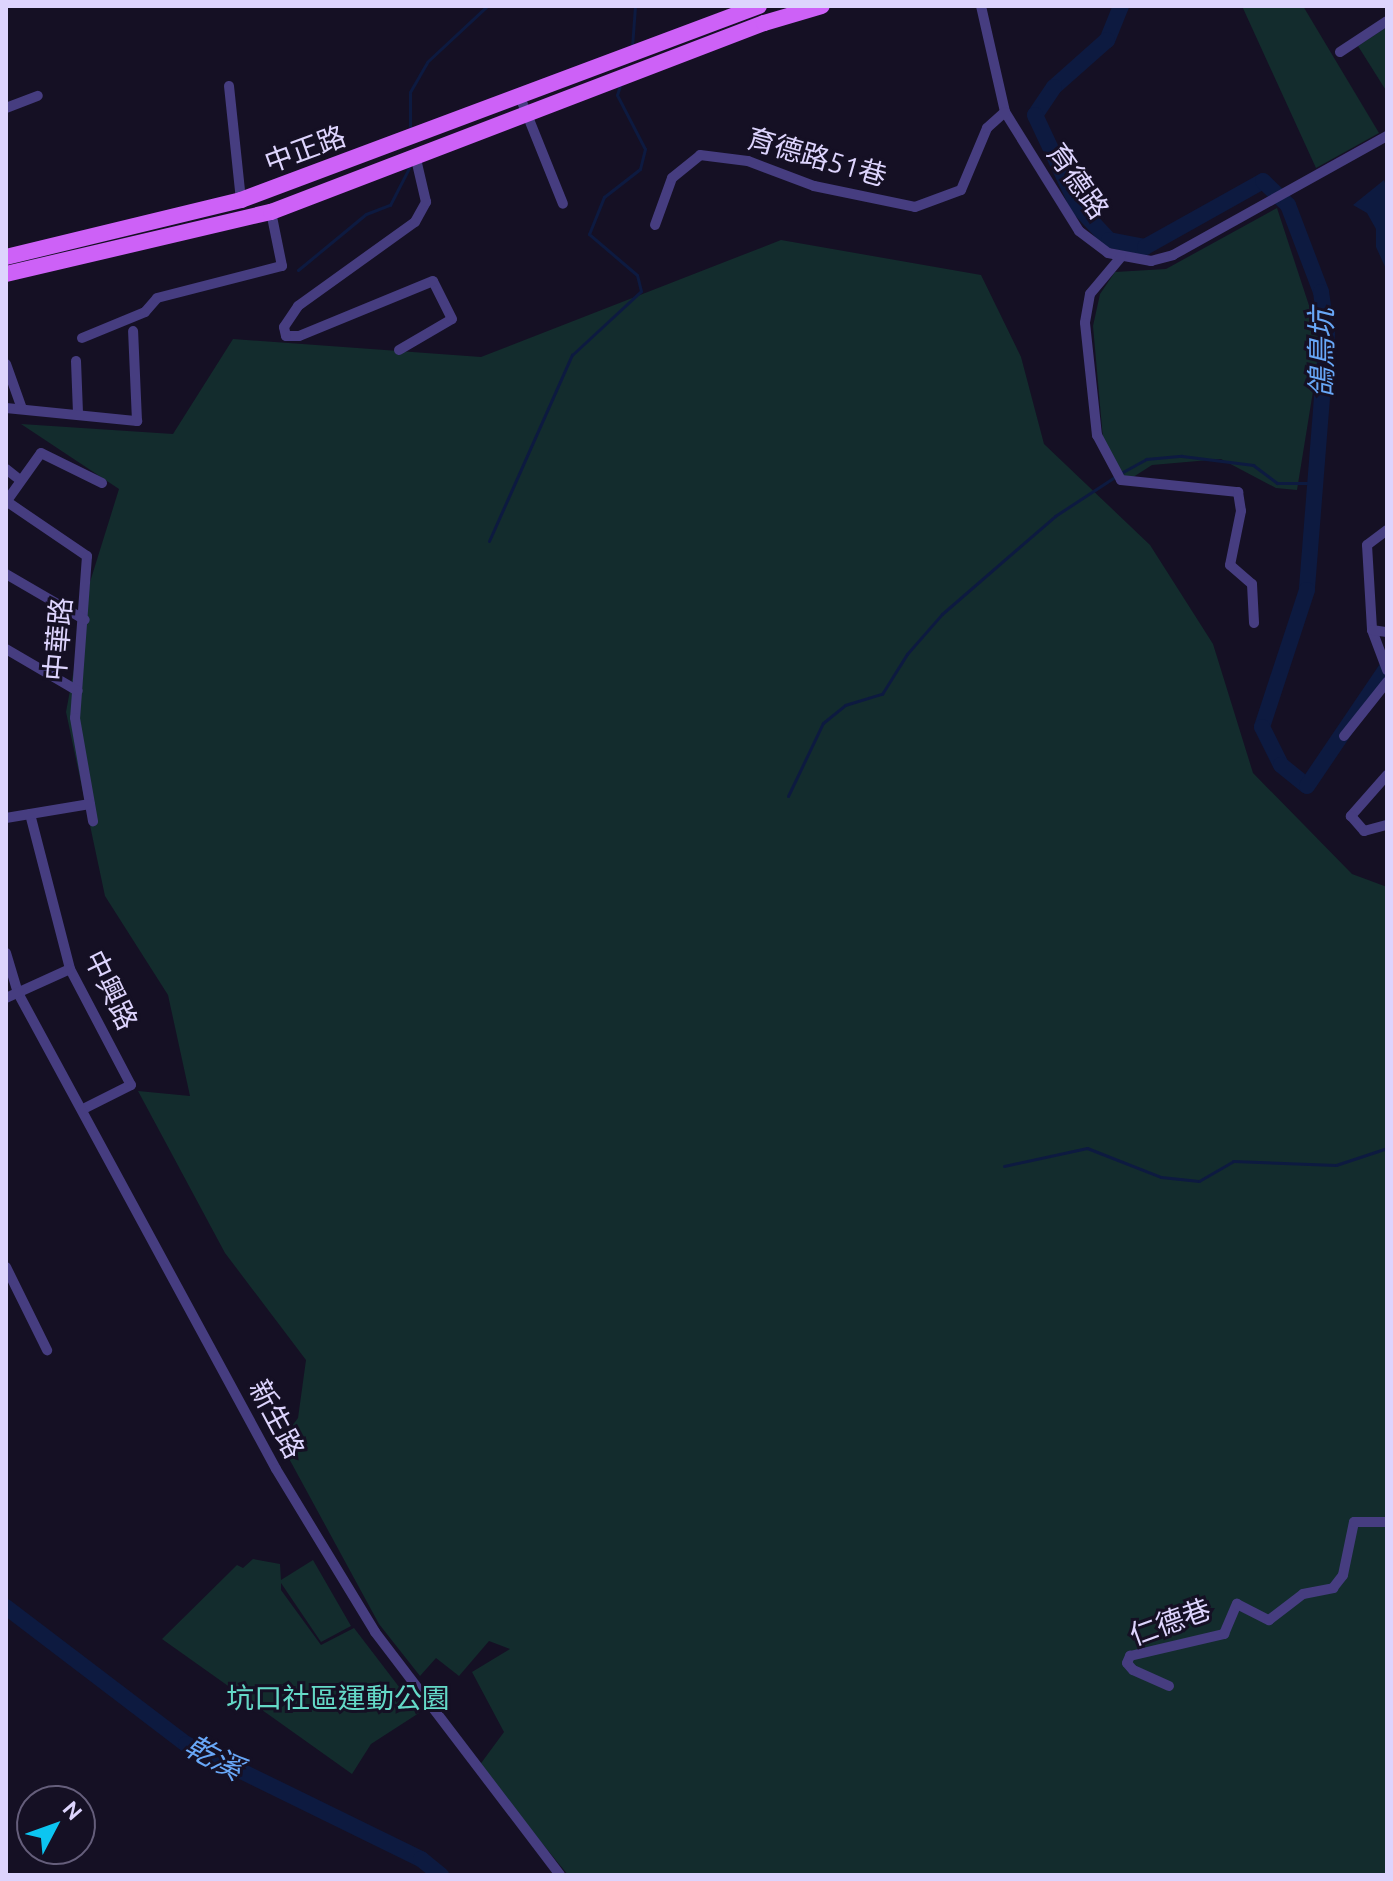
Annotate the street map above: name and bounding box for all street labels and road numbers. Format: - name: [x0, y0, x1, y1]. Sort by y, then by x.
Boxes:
- street label: 中正路: [260, 119, 350, 179]
- street label: 育德路51巷: [743, 121, 891, 193]
- street label: 育德路: [1040, 137, 1116, 225]
- street label: 中華路: [38, 596, 78, 682]
- street label: 中興路: [77, 945, 145, 1035]
- street label: 新生路: [242, 1374, 312, 1464]
- street label: 仁德巷: [1125, 1592, 1215, 1652]

